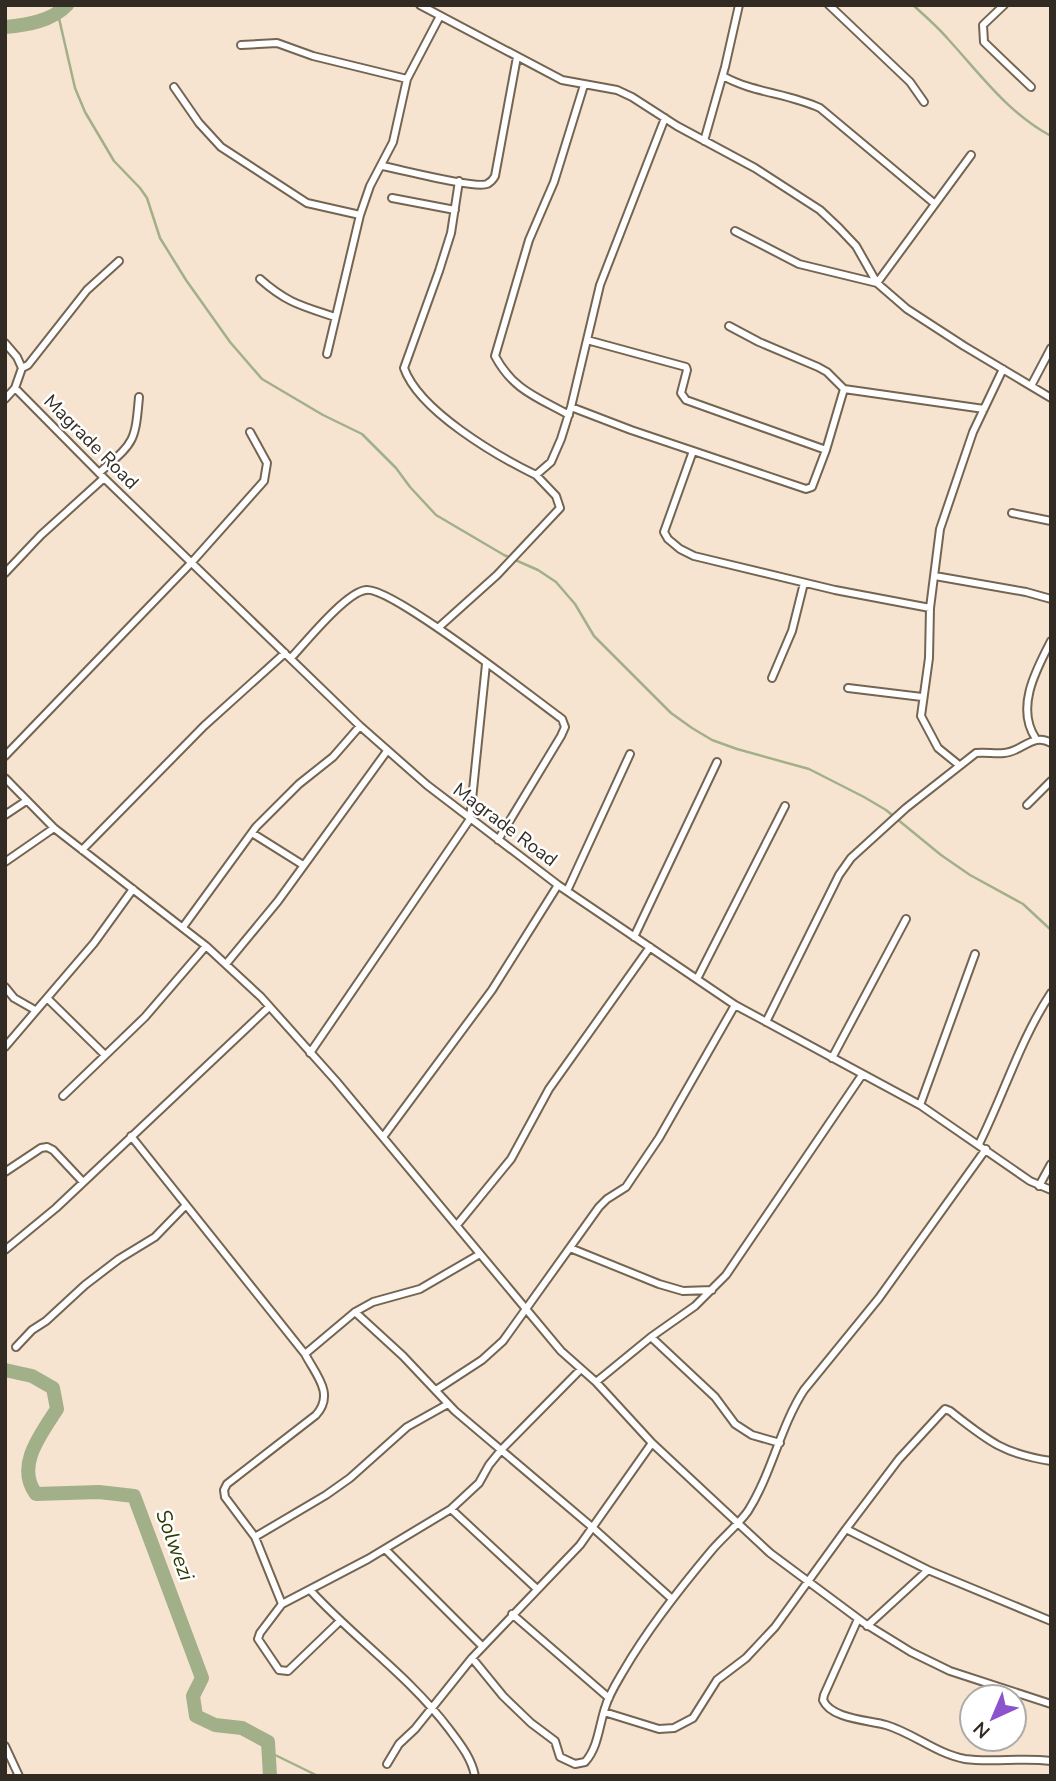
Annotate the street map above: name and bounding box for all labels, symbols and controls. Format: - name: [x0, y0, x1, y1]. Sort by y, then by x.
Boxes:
- street label: Magrade Road: [38, 389, 144, 495]
- street label: Magrade Road: [447, 777, 563, 873]
- water label: Solwezi: [149, 1506, 201, 1586]
- north arrow: [958, 1683, 1028, 1753]
- text: N: [968, 1715, 996, 1744]

